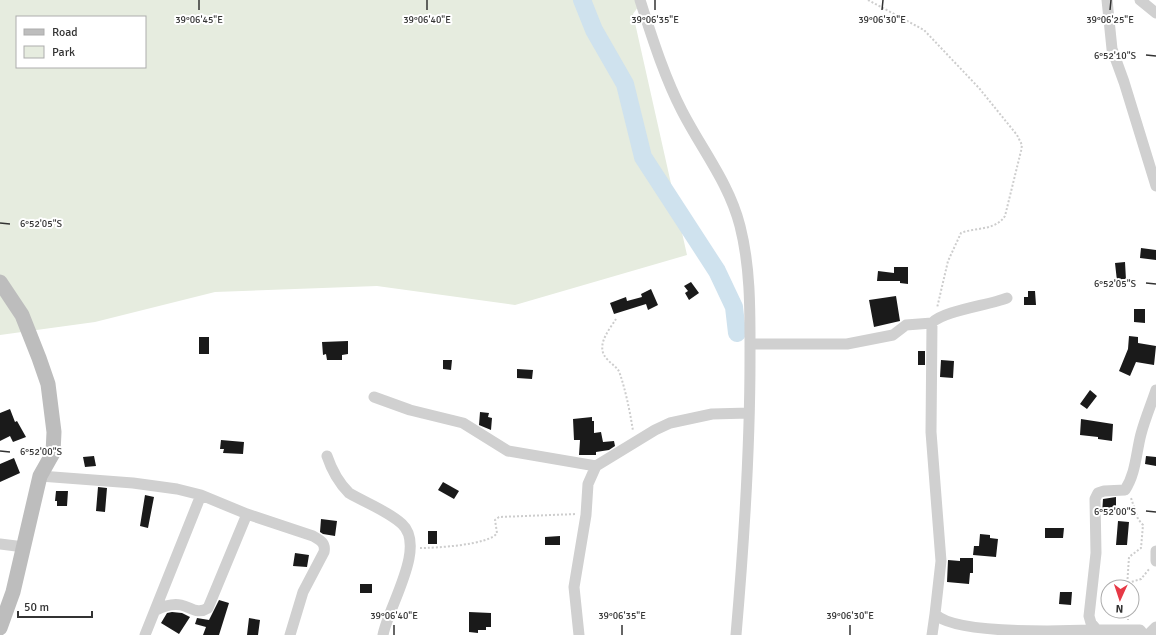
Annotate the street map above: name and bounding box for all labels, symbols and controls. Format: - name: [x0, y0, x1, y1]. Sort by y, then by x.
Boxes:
- text: 39°06'45"E: [175, 14, 223, 26]
- text: 39°06'40"E: [403, 14, 451, 26]
- text: 39°06'35"E: [631, 14, 679, 26]
- text: 39°06'30"E: [858, 14, 906, 26]
- text: 39°06'25"E: [1086, 14, 1134, 26]
- legend: [16, 16, 146, 68]
- text: Road: [52, 25, 78, 40]
- text: Park: [52, 45, 75, 60]
- text: 6°52'10"S: [1094, 50, 1137, 62]
- text: 6°52'05"S: [20, 218, 63, 230]
- text: 6°52'05"S: [1094, 278, 1137, 290]
- text: 6°52'00"S: [20, 446, 63, 458]
- text: 6°52'00"S: [1094, 506, 1137, 518]
- north arrow: [1100, 579, 1140, 619]
- scale bar: [18, 593, 92, 619]
- text: 50 m: [24, 600, 49, 615]
- text: N: [1115, 602, 1124, 615]
- text: 39°06'40"E: [370, 610, 418, 622]
- text: 39°06'35"E: [598, 610, 646, 622]
- text: 39°06'30"E: [826, 610, 874, 622]

